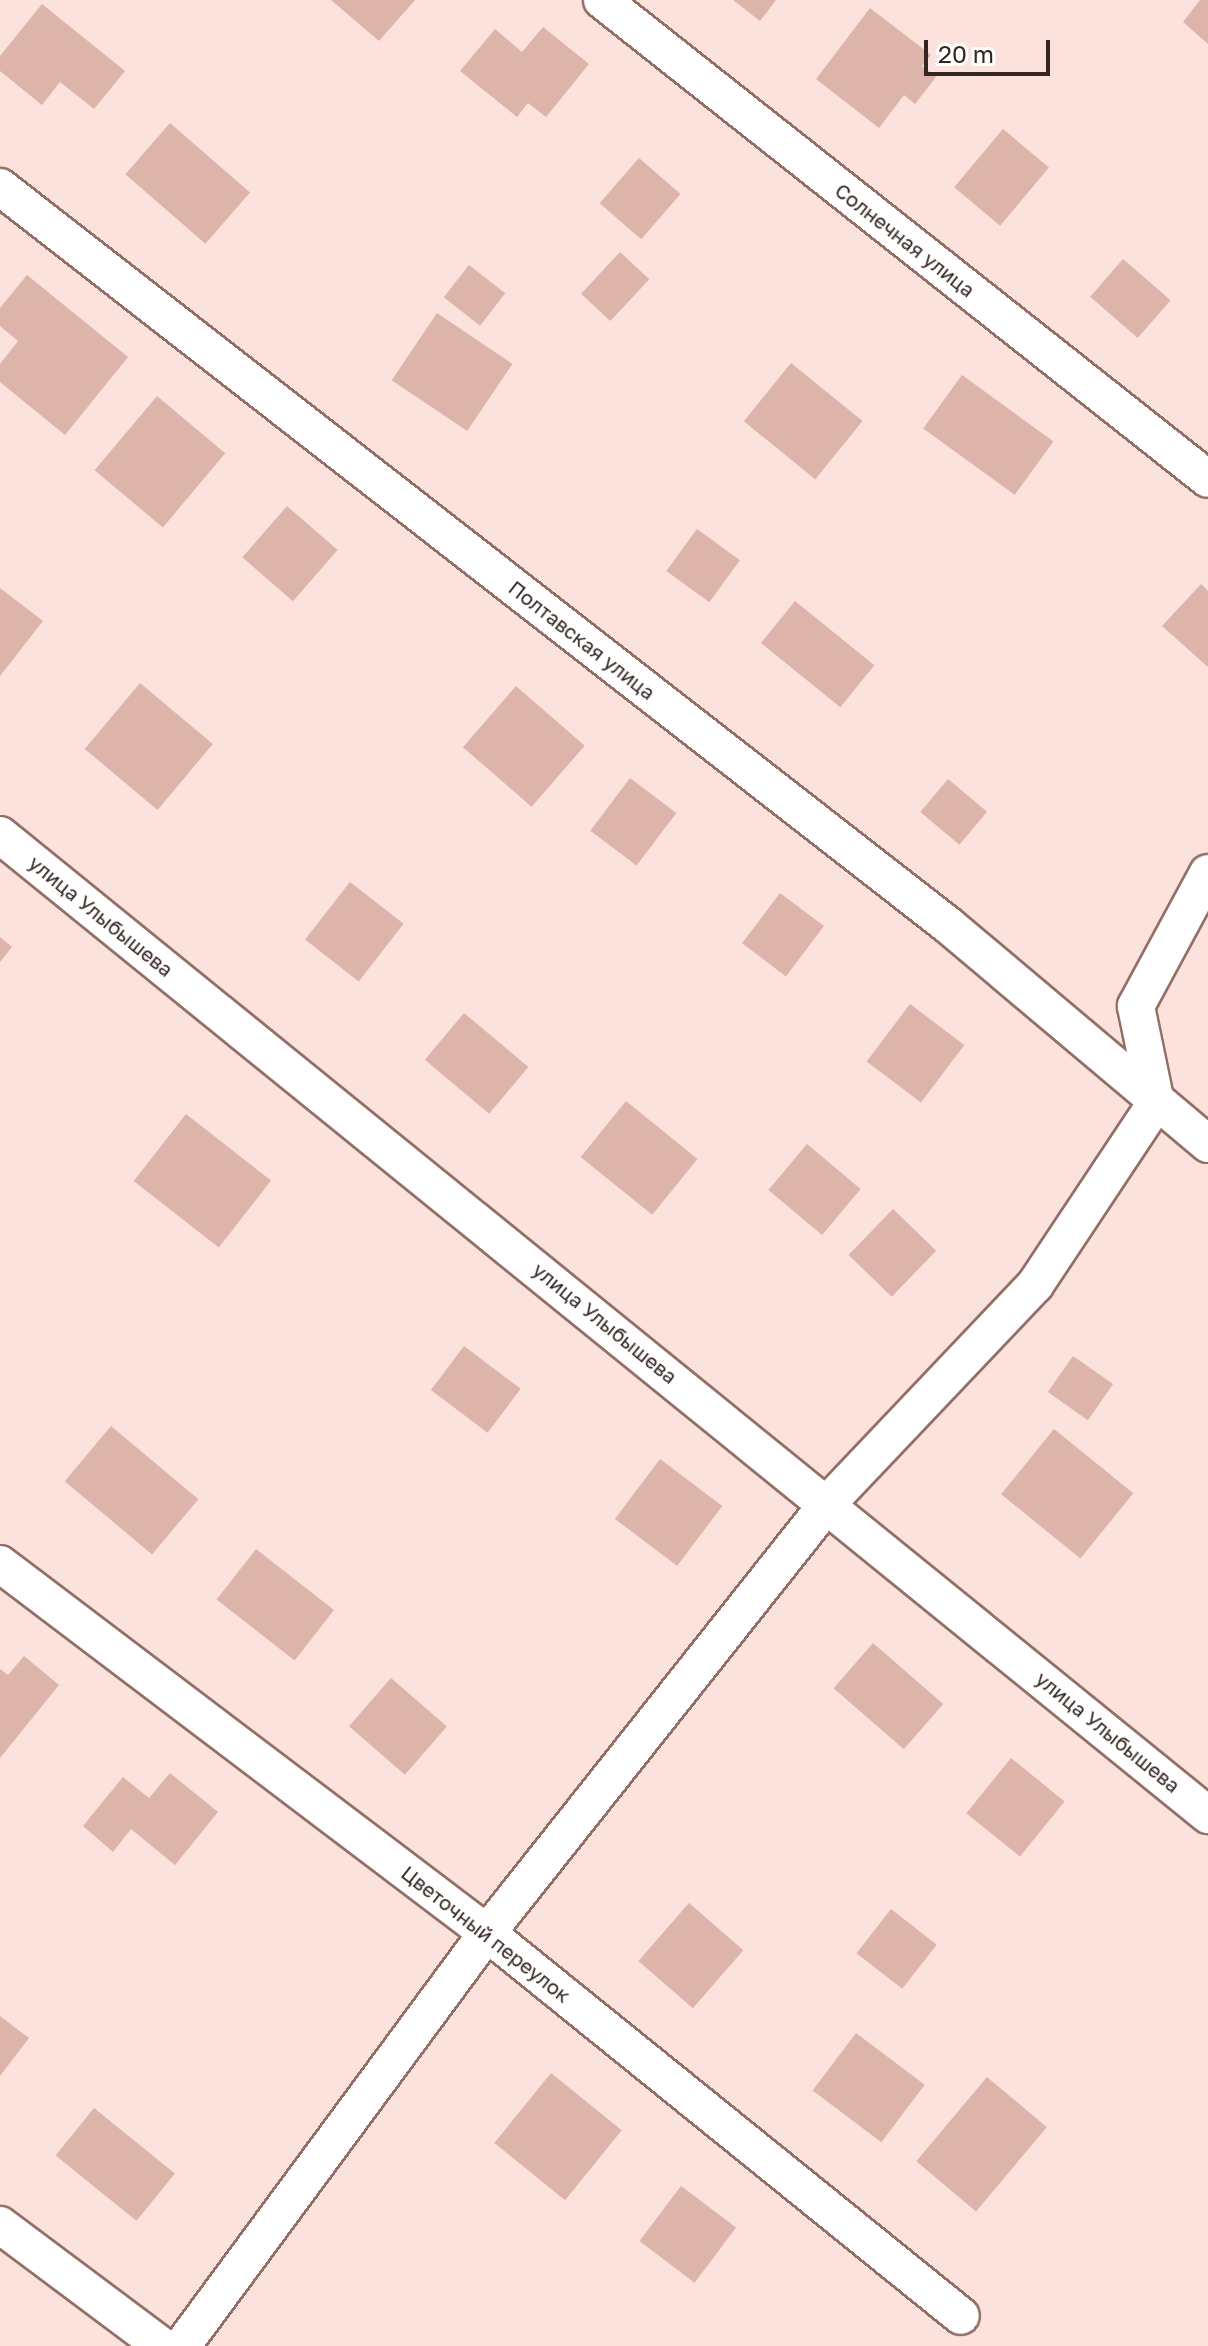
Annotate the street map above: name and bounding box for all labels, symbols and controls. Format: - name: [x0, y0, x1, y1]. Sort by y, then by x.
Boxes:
- scale bar: [928, 24, 1054, 74]
- text: 20 m: [938, 39, 994, 68]
- street label: Солнечная улица: [830, 178, 980, 302]
- street label: Полтавская улица: [504, 575, 660, 705]
- street label: улица Улыбышева: [24, 850, 178, 982]
- street label: улица Улыбышева: [528, 1257, 682, 1389]
- street label: улица Улыбышева: [1031, 1666, 1185, 1798]
- street label: Цветочный переулок: [397, 1861, 575, 2007]

